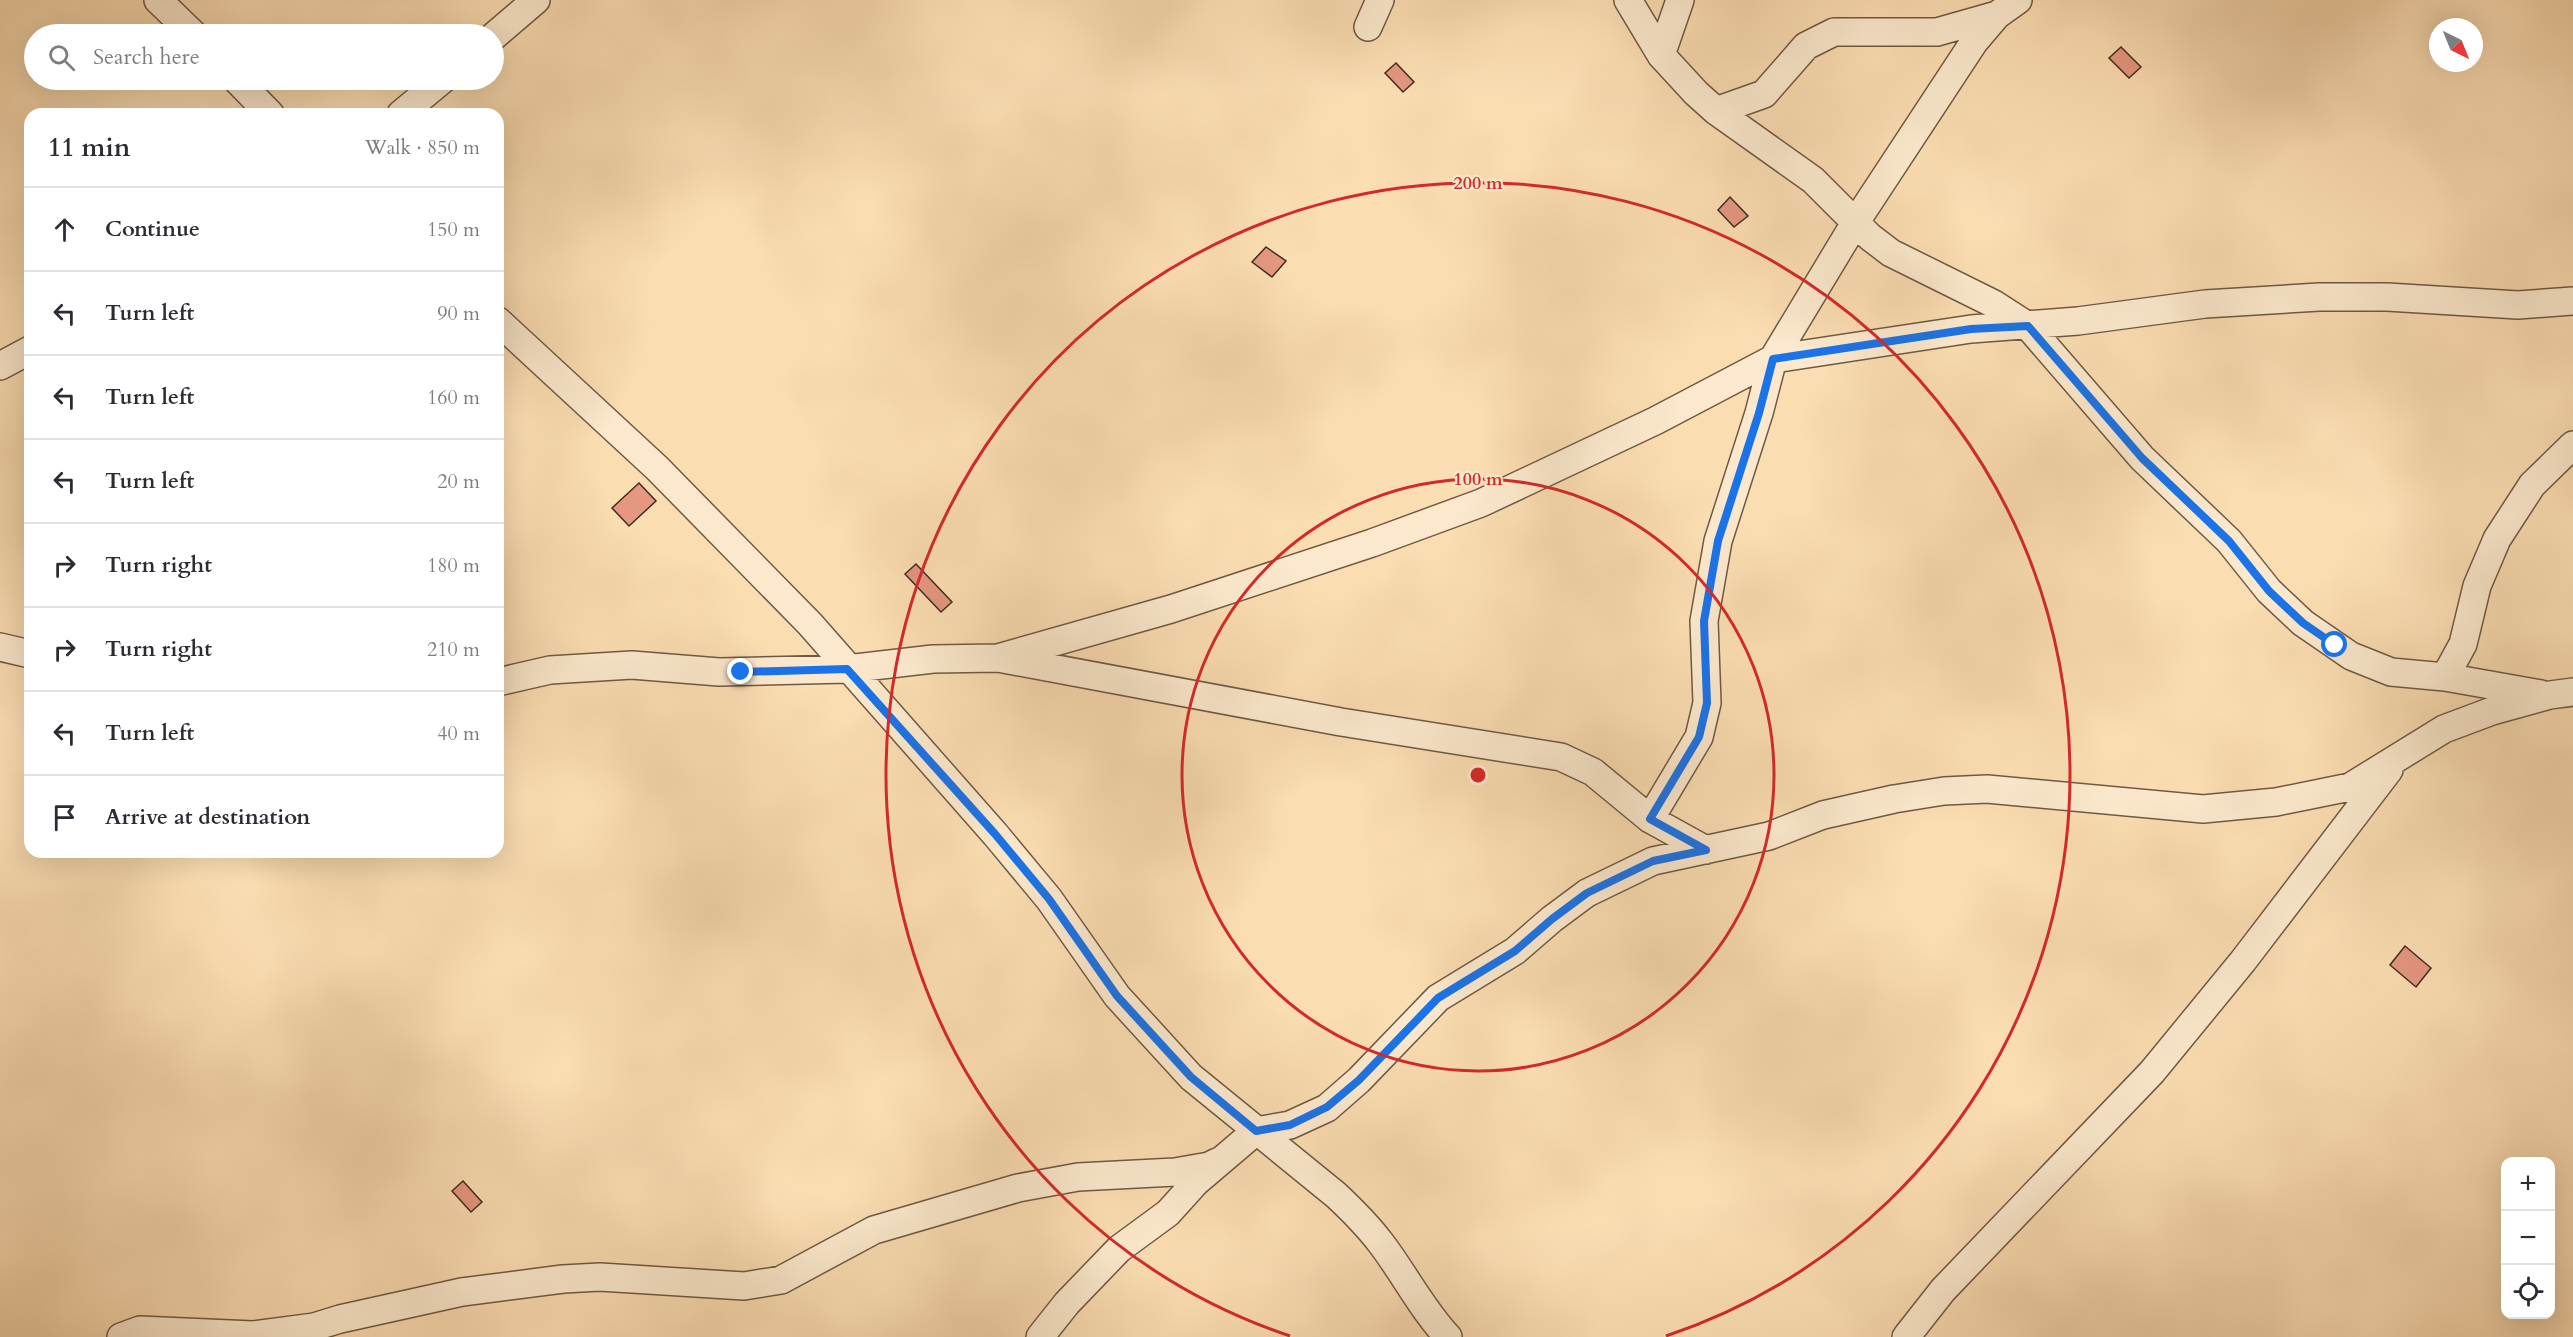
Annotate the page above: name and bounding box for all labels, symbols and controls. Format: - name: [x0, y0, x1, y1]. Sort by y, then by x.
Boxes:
- north arrow: [2429, 18, 2483, 72]
- search box: [24, 24, 504, 90]
- icon: search: [45, 41, 78, 74]
- text: Search here: [93, 42, 200, 72]
- text: 11 min: [48, 130, 131, 165]
- text: Walk · 850 m: [365, 134, 480, 161]
- text: 200 m: [1453, 171, 1503, 196]
- icon: ahead: [48, 213, 81, 246]
- text: Continue: [105, 214, 200, 244]
- text: 150 m: [427, 216, 480, 243]
- icon: left: [48, 297, 81, 330]
- text: Turn left: [105, 298, 194, 328]
- text: 90 m: [437, 300, 480, 327]
- icon: left: [48, 381, 81, 414]
- text: Turn left: [105, 382, 194, 412]
- text: 160 m: [427, 384, 480, 411]
- icon: left: [48, 465, 81, 498]
- text: Turn left: [105, 466, 194, 496]
- text: 100 m: [1453, 467, 1503, 492]
- text: 20 m: [437, 468, 480, 495]
- icon: right: [48, 549, 81, 582]
- text: Turn right: [105, 550, 212, 580]
- text: 180 m: [427, 552, 480, 579]
- route start: [2321, 631, 2347, 657]
- icon: right: [48, 633, 81, 666]
- text: Turn right: [105, 634, 212, 664]
- text: 210 m: [427, 636, 480, 663]
- route end: [727, 658, 753, 684]
- icon: left: [48, 717, 81, 750]
- text: Turn left: [105, 718, 194, 748]
- text: 40 m: [437, 720, 480, 747]
- centre of rings: [1468, 765, 1488, 785]
- icon: arrive: [48, 801, 81, 834]
- text: Arrive at destination: [105, 802, 310, 832]
- map controls: [2501, 1157, 2555, 1319]
- button: +: [2501, 1157, 2555, 1211]
- button: −: [2501, 1211, 2555, 1265]
- button: locate: [2501, 1265, 2555, 1319]

